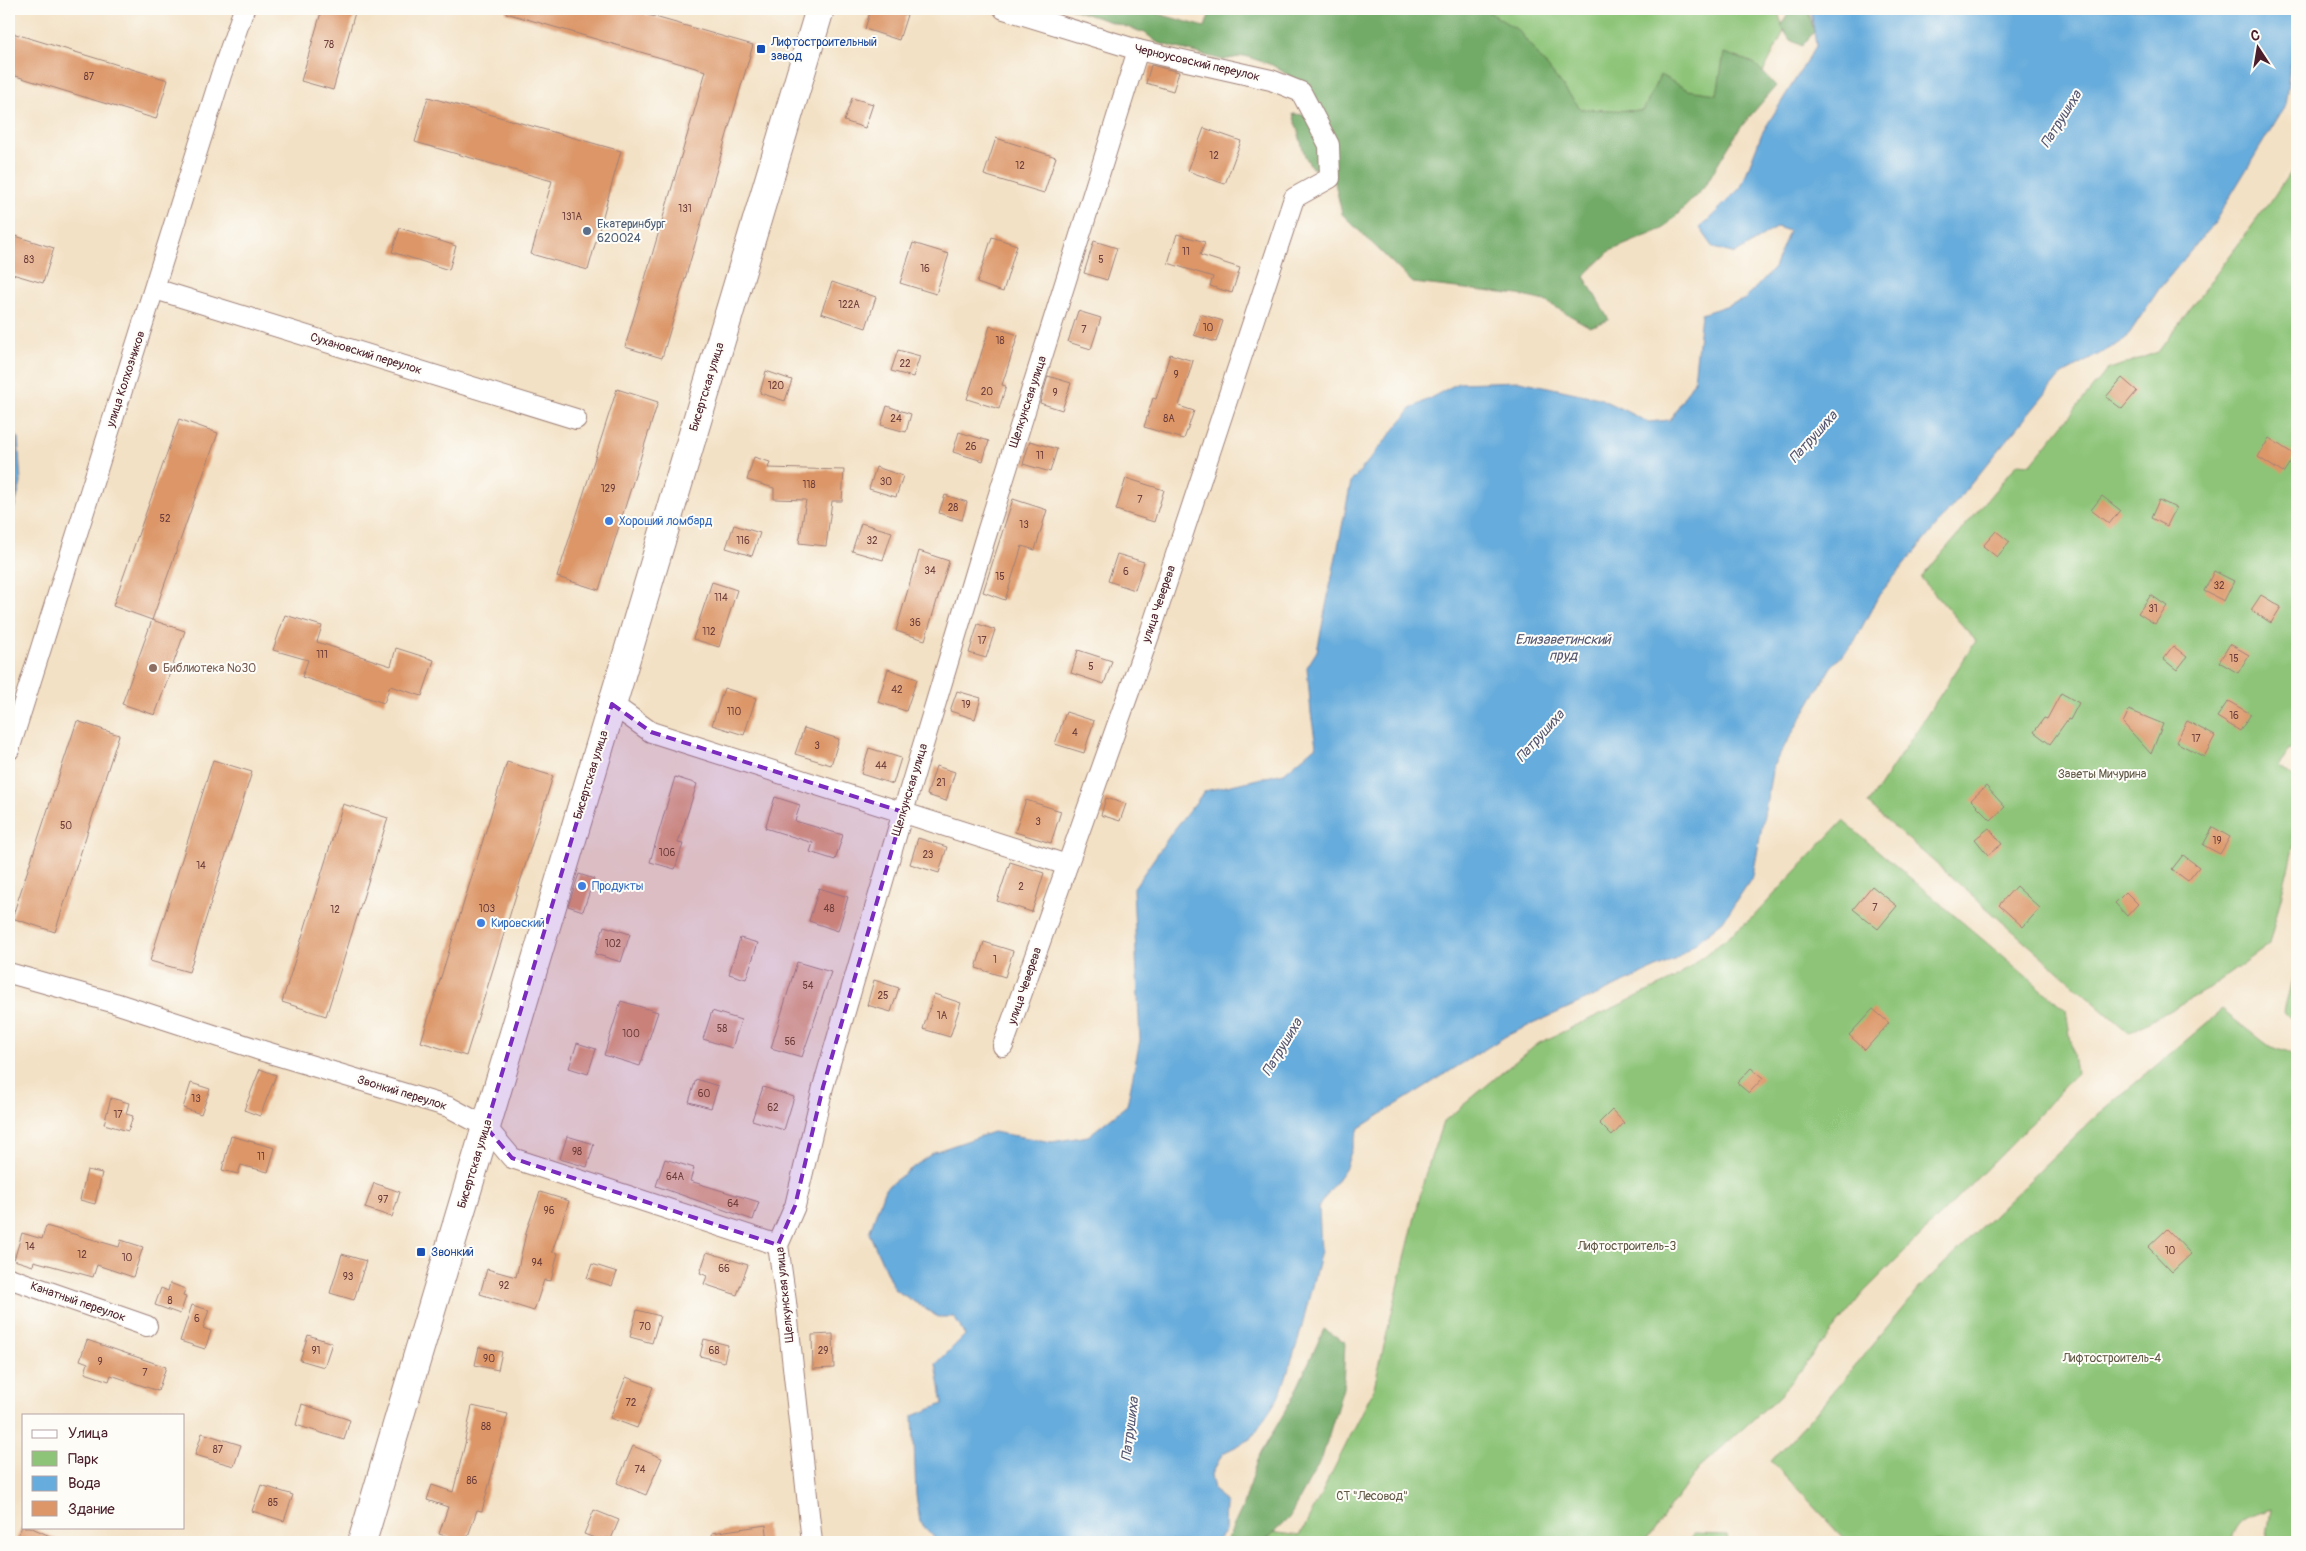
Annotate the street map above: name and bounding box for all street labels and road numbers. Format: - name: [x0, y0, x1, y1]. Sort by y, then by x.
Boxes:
- street label: Черноусовский переулок: [1133, 41, 1261, 85]
- street label: улица Колхозников: [103, 329, 149, 430]
- street label: Сухановский переулок: [308, 330, 424, 378]
- street label: Бисертская улица: [686, 340, 728, 433]
- street label: Щелкунская улица: [1006, 354, 1050, 450]
- street label: улица Чеверева: [1138, 563, 1179, 645]
- street label: Бисертская улица: [570, 728, 612, 821]
- street label: Щелкунская улица: [889, 741, 931, 838]
- street label: улица Чеверева: [1004, 945, 1045, 1027]
- street label: Звонкий переулок: [355, 1072, 449, 1114]
- street label: Бисертская улица: [454, 1117, 496, 1210]
- street label: Щелкунская улица: [772, 1246, 797, 1344]
- street label: Канатный переулок: [28, 1279, 128, 1325]

